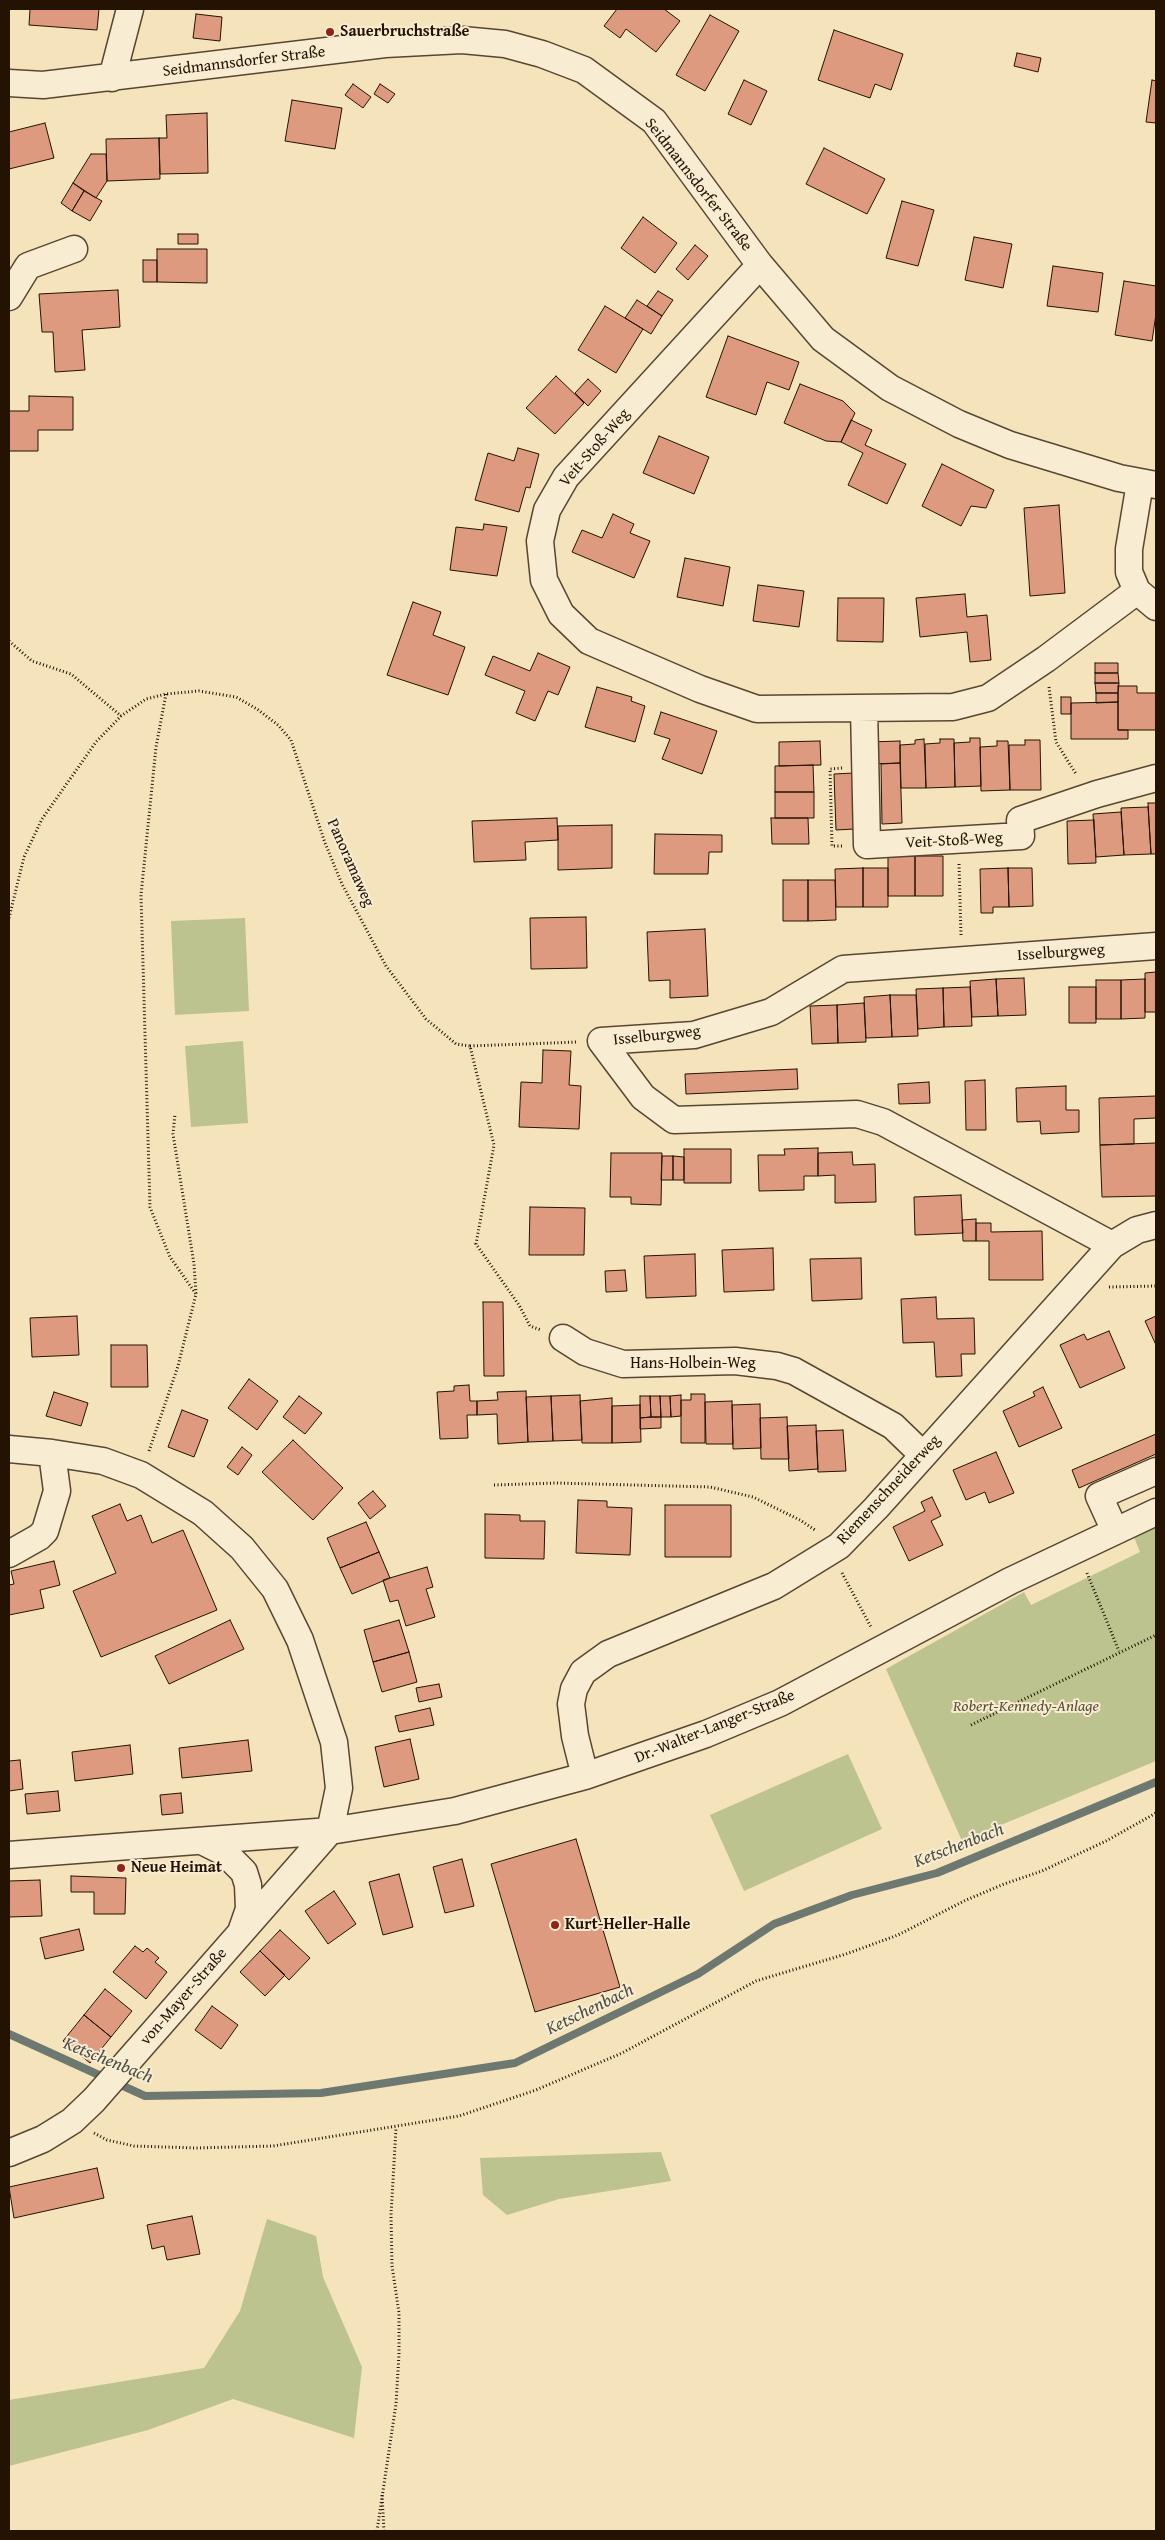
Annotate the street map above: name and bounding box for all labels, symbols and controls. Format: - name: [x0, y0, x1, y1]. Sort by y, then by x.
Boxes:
- place label: Sauerbruchstraße: [340, 22, 469, 42]
- marker: Sauerbruchstraße: [324, 26, 336, 38]
- street label: Seidmannsdorfer Straße: [162, 42, 326, 82]
- street label: Seidmannsdorfer Straße: [640, 115, 756, 255]
- street label: Veit-Stoß-Weg: [556, 405, 634, 491]
- street label: Panoramaweg: [322, 816, 378, 910]
- street label: Veit-Stoß-Weg: [905, 829, 1003, 853]
- street label: Isselburgweg: [1017, 940, 1105, 966]
- street label: Isselburgweg: [612, 1022, 702, 1050]
- street label: Hans-Holbein-Weg: [630, 1354, 756, 1374]
- street label: Riemenschneiderweg: [833, 1431, 945, 1549]
- street label: Dr.-Walter-Langer-Straße: [632, 1686, 798, 1768]
- park label: Robert-Kennedy-Anlage: [953, 1697, 1099, 1717]
- water label: Ketschenbach: [911, 1819, 1007, 1873]
- place label: Neue Heimat: [131, 1858, 222, 1878]
- marker: Neue Heimat: [115, 1862, 127, 1874]
- place label: Kurt-Heller-Halle: [565, 1915, 690, 1935]
- marker: Kurt-Heller-Halle: [549, 1919, 561, 1931]
- street label: von-Mayer-Straße: [137, 1944, 231, 2050]
- water label: Ketschenbach: [543, 1980, 637, 2040]
- water label: Ketschenbach: [60, 2033, 156, 2089]

